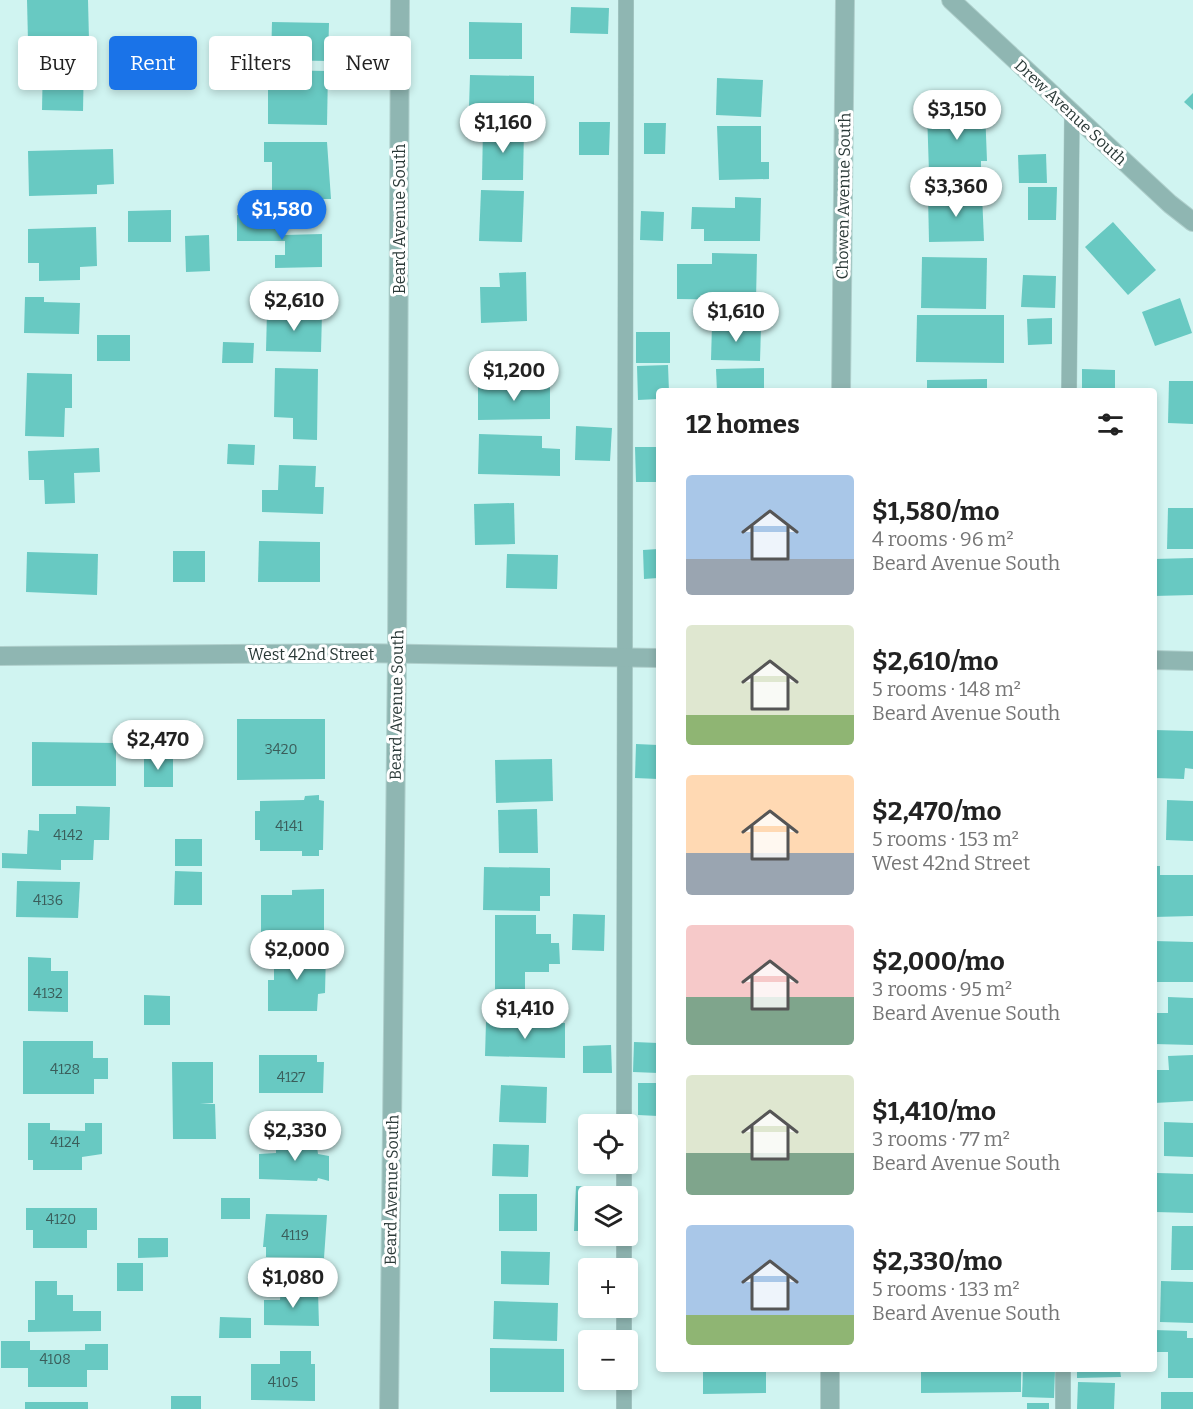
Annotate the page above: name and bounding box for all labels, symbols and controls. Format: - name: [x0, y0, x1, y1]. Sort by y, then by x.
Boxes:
- chip: Buy: [18, 36, 97, 90]
- chip: Rent: [109, 36, 197, 90]
- chip: Filters: [209, 36, 312, 90]
- chip: New: [324, 36, 411, 90]
- street label: Drew Avenue South: [1011, 56, 1131, 169]
- pin: $3,150: [908, 90, 1006, 141]
- text: $3,150: [927, 97, 987, 121]
- pin: $1,160: [454, 103, 552, 154]
- text: $1,160: [474, 110, 532, 134]
- street label: Chowen Avenue South: [833, 112, 854, 280]
- street label: Beard Avenue South: [390, 144, 409, 294]
- pin: $3,360: [907, 167, 1005, 218]
- text: $3,360: [924, 174, 988, 198]
- pin: $1,580: [233, 190, 331, 241]
- text: $1,580: [251, 197, 313, 221]
- pin: $2,610: [245, 281, 343, 332]
- text: $2,610: [264, 288, 324, 312]
- pin: $1,610: [687, 292, 785, 343]
- text: $1,610: [707, 299, 765, 323]
- pin: $1,200: [465, 351, 563, 402]
- text: $1,200: [483, 358, 545, 382]
- icon: filters: [1094, 408, 1127, 441]
- text: 12 homes: [686, 409, 800, 440]
- text: $1,580/mo: [872, 496, 999, 527]
- icon: home: [734, 499, 806, 571]
- text: 4 rooms · 96 m²: [872, 527, 1014, 551]
- text: Beard Avenue South: [872, 551, 1060, 575]
- street label: Beard Avenue South: [386, 630, 407, 780]
- street label: West 42nd Street: [248, 645, 375, 664]
- text: $2,610/mo: [872, 646, 999, 677]
- icon: home: [734, 649, 806, 721]
- text: 5 rooms · 148 m²: [872, 677, 1021, 701]
- text: Beard Avenue South: [872, 701, 1060, 725]
- pin: $2,470: [109, 720, 207, 771]
- text: $2,470: [127, 727, 189, 751]
- house number: 3420: [265, 741, 297, 758]
- text: $2,470/mo: [872, 796, 1002, 827]
- icon: home: [734, 799, 806, 871]
- house number: 4141: [275, 818, 303, 835]
- house number: 4142: [53, 827, 83, 844]
- text: 5 rooms · 153 m²: [872, 827, 1019, 851]
- text: West 42nd Street: [872, 851, 1030, 875]
- house number: 4136: [33, 892, 63, 909]
- pin: $2,000: [248, 930, 346, 981]
- text: $2,000: [264, 937, 330, 961]
- text: $2,000/mo: [872, 946, 1005, 977]
- icon: home: [734, 949, 806, 1021]
- text: 3 rooms · 95 m²: [872, 977, 1012, 1001]
- house number: 4132: [33, 985, 63, 1002]
- pin: $1,410: [476, 989, 574, 1040]
- text: $1,410: [496, 996, 554, 1020]
- text: Beard Avenue South: [872, 1001, 1060, 1025]
- house number: 4128: [50, 1061, 80, 1078]
- house number: 4127: [277, 1069, 305, 1086]
- text: $1,410/mo: [872, 1096, 996, 1127]
- icon: home: [734, 1099, 806, 1171]
- pin: $2,330: [246, 1111, 344, 1162]
- map controls: [578, 1114, 638, 1390]
- button: locate: [578, 1114, 638, 1174]
- street label: Beard Avenue South: [381, 1115, 402, 1265]
- text: $2,330: [263, 1118, 327, 1142]
- text: 3 rooms · 77 m²: [872, 1127, 1010, 1151]
- house number: 4124: [50, 1134, 80, 1151]
- text: Beard Avenue South: [872, 1151, 1060, 1175]
- button: layers: [578, 1186, 638, 1246]
- house number: 4120: [46, 1211, 76, 1228]
- house number: 4119: [281, 1227, 309, 1244]
- text: $2,330/mo: [872, 1246, 1002, 1277]
- icon: home: [734, 1249, 806, 1321]
- pin: $1,080: [244, 1258, 342, 1309]
- button: +: [578, 1258, 638, 1318]
- text: $1,080: [262, 1265, 324, 1289]
- text: 5 rooms · 133 m²: [872, 1277, 1020, 1301]
- text: Beard Avenue South: [872, 1301, 1060, 1325]
- button: −: [578, 1330, 638, 1390]
- house number: 4108: [39, 1351, 71, 1368]
- house number: 4105: [268, 1374, 298, 1391]

